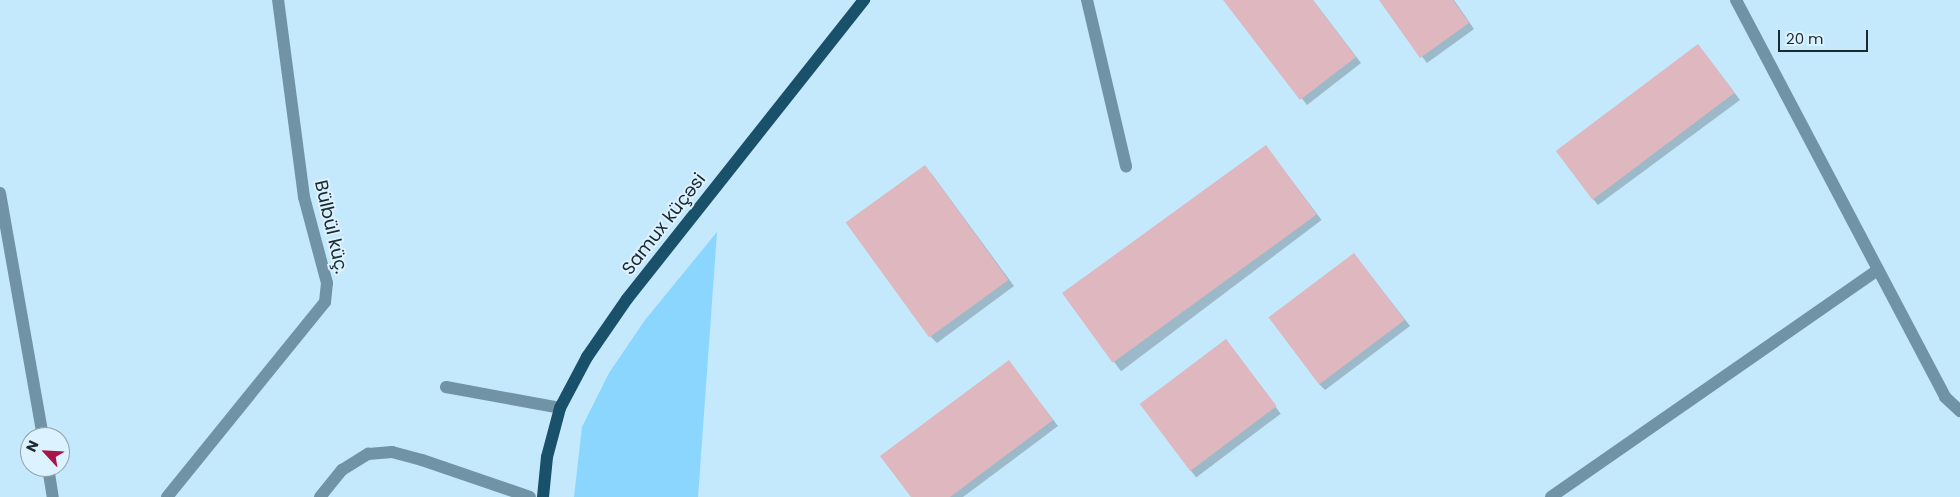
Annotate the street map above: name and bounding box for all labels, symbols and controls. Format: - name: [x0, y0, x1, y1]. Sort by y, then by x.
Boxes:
- scale bar: [1780, 20, 1870, 52]
- text: 20 m: [1786, 28, 1824, 49]
- street label: Samux küçəsi: [618, 169, 710, 279]
- street label: Bülbül küç.: [310, 178, 352, 276]
- north arrow: [20, 427, 70, 477]
- text: N: [21, 437, 44, 455]

